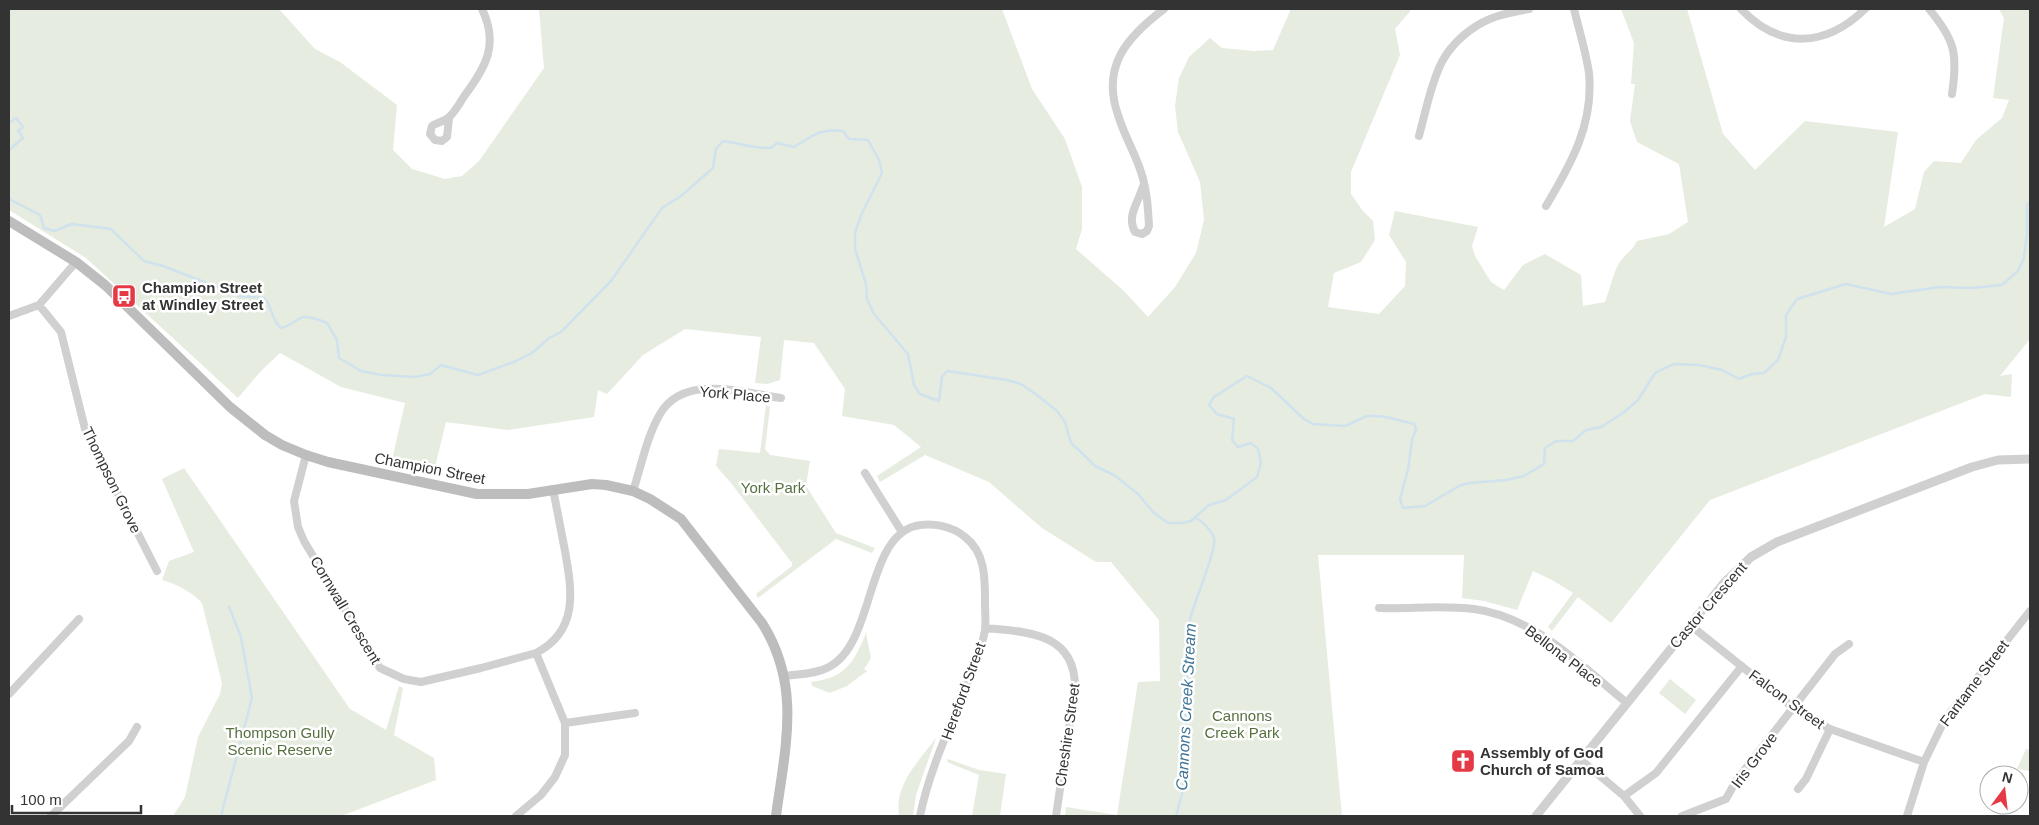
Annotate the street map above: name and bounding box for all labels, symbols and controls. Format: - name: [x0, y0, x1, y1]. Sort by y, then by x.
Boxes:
- place label: Champion Street at Windley Street: [142, 279, 264, 313]
- bus stop icon: Champion Street at Windley Street: [111, 283, 137, 309]
- street label: York Place: [699, 382, 771, 406]
- street label: Thompson Grove: [79, 424, 145, 536]
- street label: Champion Street: [373, 449, 488, 487]
- park label: York Park: [741, 479, 806, 496]
- street label: Cornwall Crescent: [307, 553, 385, 668]
- street label: Castor Crescent: [1666, 558, 1751, 651]
- street label: Bellona Place: [1522, 622, 1606, 690]
- water label: Cannons Creek Stream: [1173, 623, 1199, 791]
- street label: Fantame Street: [1936, 636, 2012, 729]
- street label: Hereford Street: [937, 639, 989, 742]
- street label: Falcon Street: [1746, 666, 1829, 733]
- street label: Cheshire Street: [1051, 681, 1083, 788]
- park label: Cannons Creek Park: [1204, 707, 1280, 741]
- park label: Thompson Gully Scenic Reserve: [225, 724, 335, 758]
- street label: Iris Grove: [1728, 729, 1780, 791]
- place label: Assembly of God Church of Samoa: [1480, 744, 1605, 778]
- church icon: Assembly of God Church of Samoa: [1450, 748, 1476, 774]
- north arrow: [1979, 765, 2029, 815]
- text: N: [2000, 768, 2014, 786]
- scale bar: [12, 782, 141, 814]
- text: 100 m: [20, 791, 62, 808]

